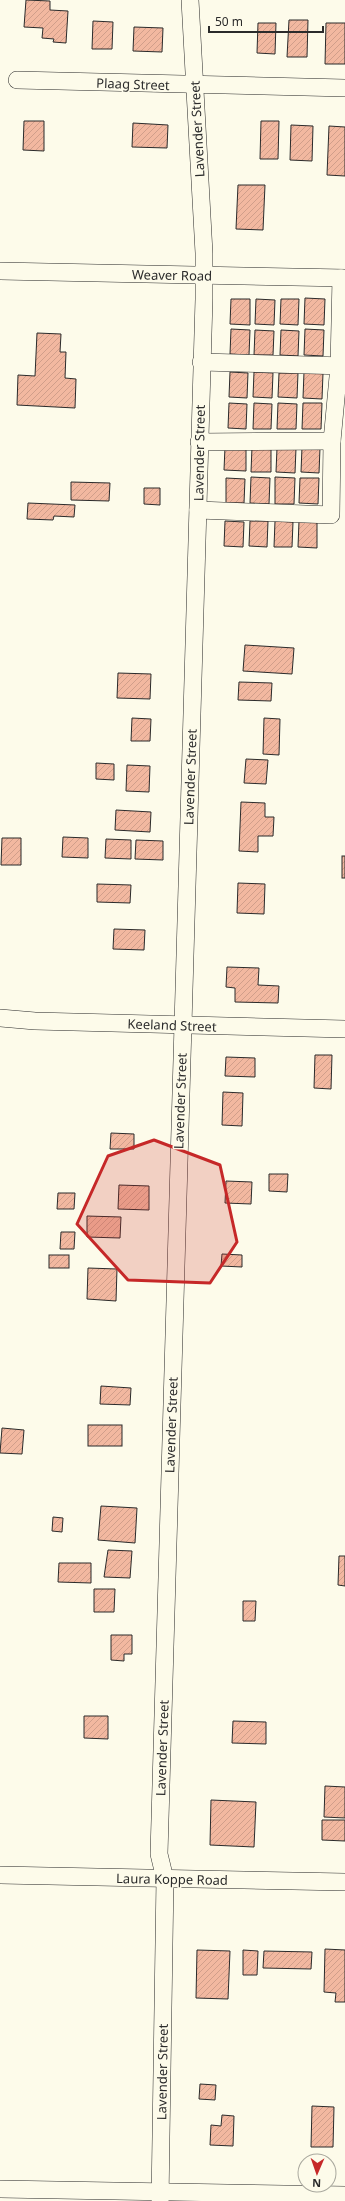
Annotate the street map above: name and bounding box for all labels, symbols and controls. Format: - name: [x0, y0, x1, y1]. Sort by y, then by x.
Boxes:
- scale bar: [209, 8, 323, 34]
- text: 50 m: [215, 13, 243, 30]
- street label: Plaag Street: [96, 74, 170, 94]
- street label: Lavender Street: [185, 80, 209, 178]
- street label: Weaver Road: [132, 265, 212, 285]
- street label: Lavender Street: [189, 404, 209, 501]
- street label: Lavender Street: [179, 728, 201, 826]
- street label: Keeland Street: [127, 1014, 217, 1036]
- street label: Lavender Street: [169, 1052, 191, 1150]
- street label: Lavender Street: [160, 1376, 182, 1474]
- street label: Lavender Street: [151, 1699, 173, 1797]
- street label: Laura Koppe Road: [116, 1869, 228, 1889]
- street label: Lavender Street: [152, 2023, 172, 2120]
- north arrow: [297, 2153, 337, 2193]
- text: N: [312, 2176, 321, 2191]

